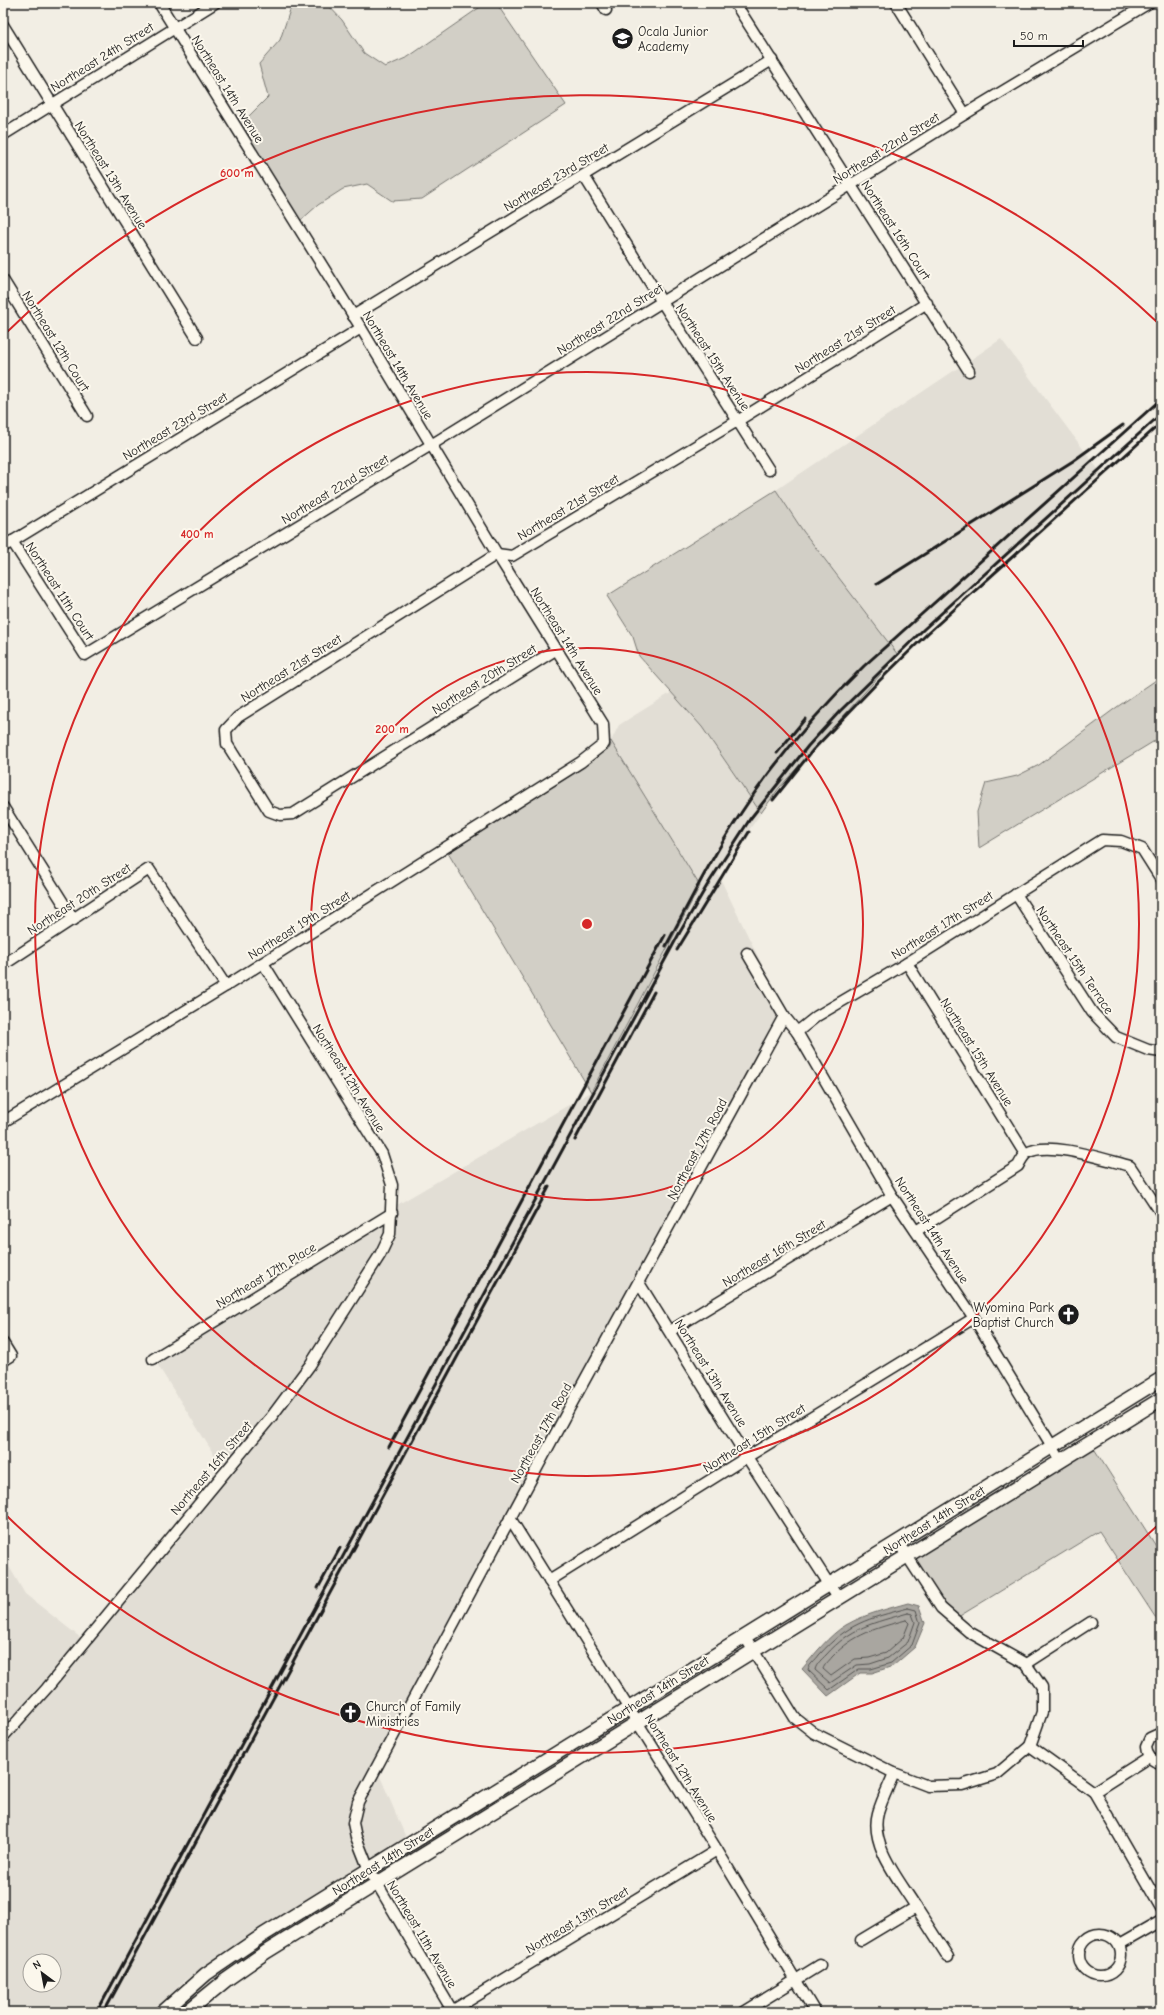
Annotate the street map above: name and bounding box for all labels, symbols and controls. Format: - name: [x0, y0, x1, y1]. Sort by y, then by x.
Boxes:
- street label: Northeast 24th Street: [48, 19, 157, 95]
- scale bar: [1014, 22, 1083, 48]
- place label: Ocala Junior Academy: [638, 24, 709, 54]
- school or university icon: Ocala Junior Academy: [610, 25, 636, 51]
- text: 50 m: [1020, 29, 1048, 43]
- street label: Northeast 14th Avenue: [189, 32, 267, 146]
- street label: Northeast 22nd Street: [830, 108, 943, 187]
- street label: Northeast 13th Avenue: [72, 118, 151, 232]
- street label: Northeast 23rd Street: [501, 139, 612, 214]
- text: 600 m: [220, 166, 254, 180]
- street label: Northeast 16th Court: [858, 177, 934, 284]
- street label: Northeast 22nd Street: [554, 279, 667, 358]
- street label: Northeast 12th Court: [19, 288, 94, 395]
- street label: Northeast 15th Avenue: [673, 301, 754, 414]
- street label: Northeast 21st Street: [792, 301, 899, 376]
- street label: Northeast 14th Avenue: [360, 308, 437, 422]
- street label: Northeast 23rd Street: [120, 388, 231, 463]
- street label: Northeast 22nd Street: [279, 450, 392, 527]
- street label: Northeast 21st Street: [514, 470, 623, 543]
- text: 400 m: [180, 527, 214, 541]
- street label: Northeast 11th Court: [23, 539, 98, 644]
- street label: Northeast 14th Avenue: [528, 584, 606, 698]
- street label: Northeast 21st Street: [238, 630, 345, 705]
- street label: Northeast 20th Street: [429, 640, 540, 717]
- text: 200 m: [375, 722, 409, 736]
- street label: Northeast 20th Street: [24, 859, 135, 938]
- street label: Northeast 19th Street: [245, 887, 354, 963]
- street label: Northeast 17th Street: [888, 887, 997, 962]
- street label: Northeast 15th Terrace: [1033, 903, 1117, 1017]
- centre of rings: [580, 917, 594, 931]
- street label: Northeast 15th Avenue: [938, 995, 1017, 1109]
- street label: Northeast 12th Avenue: [310, 1021, 389, 1135]
- street label: Northeast 17th Road: [664, 1096, 730, 1202]
- street label: Northeast 14th Avenue: [892, 1174, 972, 1286]
- street label: Northeast 16th Street: [720, 1216, 829, 1290]
- street label: Northeast 17th Place: [213, 1239, 319, 1311]
- place label: Wyomina Park Baptist Church: [973, 1300, 1055, 1330]
- church icon: Wyomina Park Baptist Church: [1056, 1301, 1082, 1327]
- street label: Northeast 13th Avenue: [672, 1316, 751, 1430]
- street label: Northeast 17th Road: [507, 1380, 575, 1486]
- street label: Northeast 15th Street: [700, 1400, 809, 1476]
- street label: Northeast 16th Street: [167, 1417, 255, 1518]
- street label: Northeast 14th Street: [880, 1482, 989, 1557]
- street label: Northeast 14th Street: [604, 1652, 713, 1727]
- place label: Church of Family Ministries: [366, 1699, 461, 1729]
- church icon: Church of Family Ministries: [337, 1700, 363, 1726]
- street label: Northeast 12th Avenue: [642, 1711, 721, 1825]
- street label: Northeast 14th Street: [329, 1823, 438, 1898]
- street label: Northeast 11th Avenue: [384, 1877, 460, 1991]
- street label: Northeast 13th Street: [523, 1883, 632, 1957]
- north arrow: [22, 1953, 62, 1993]
- text: N: [30, 1958, 43, 1972]

